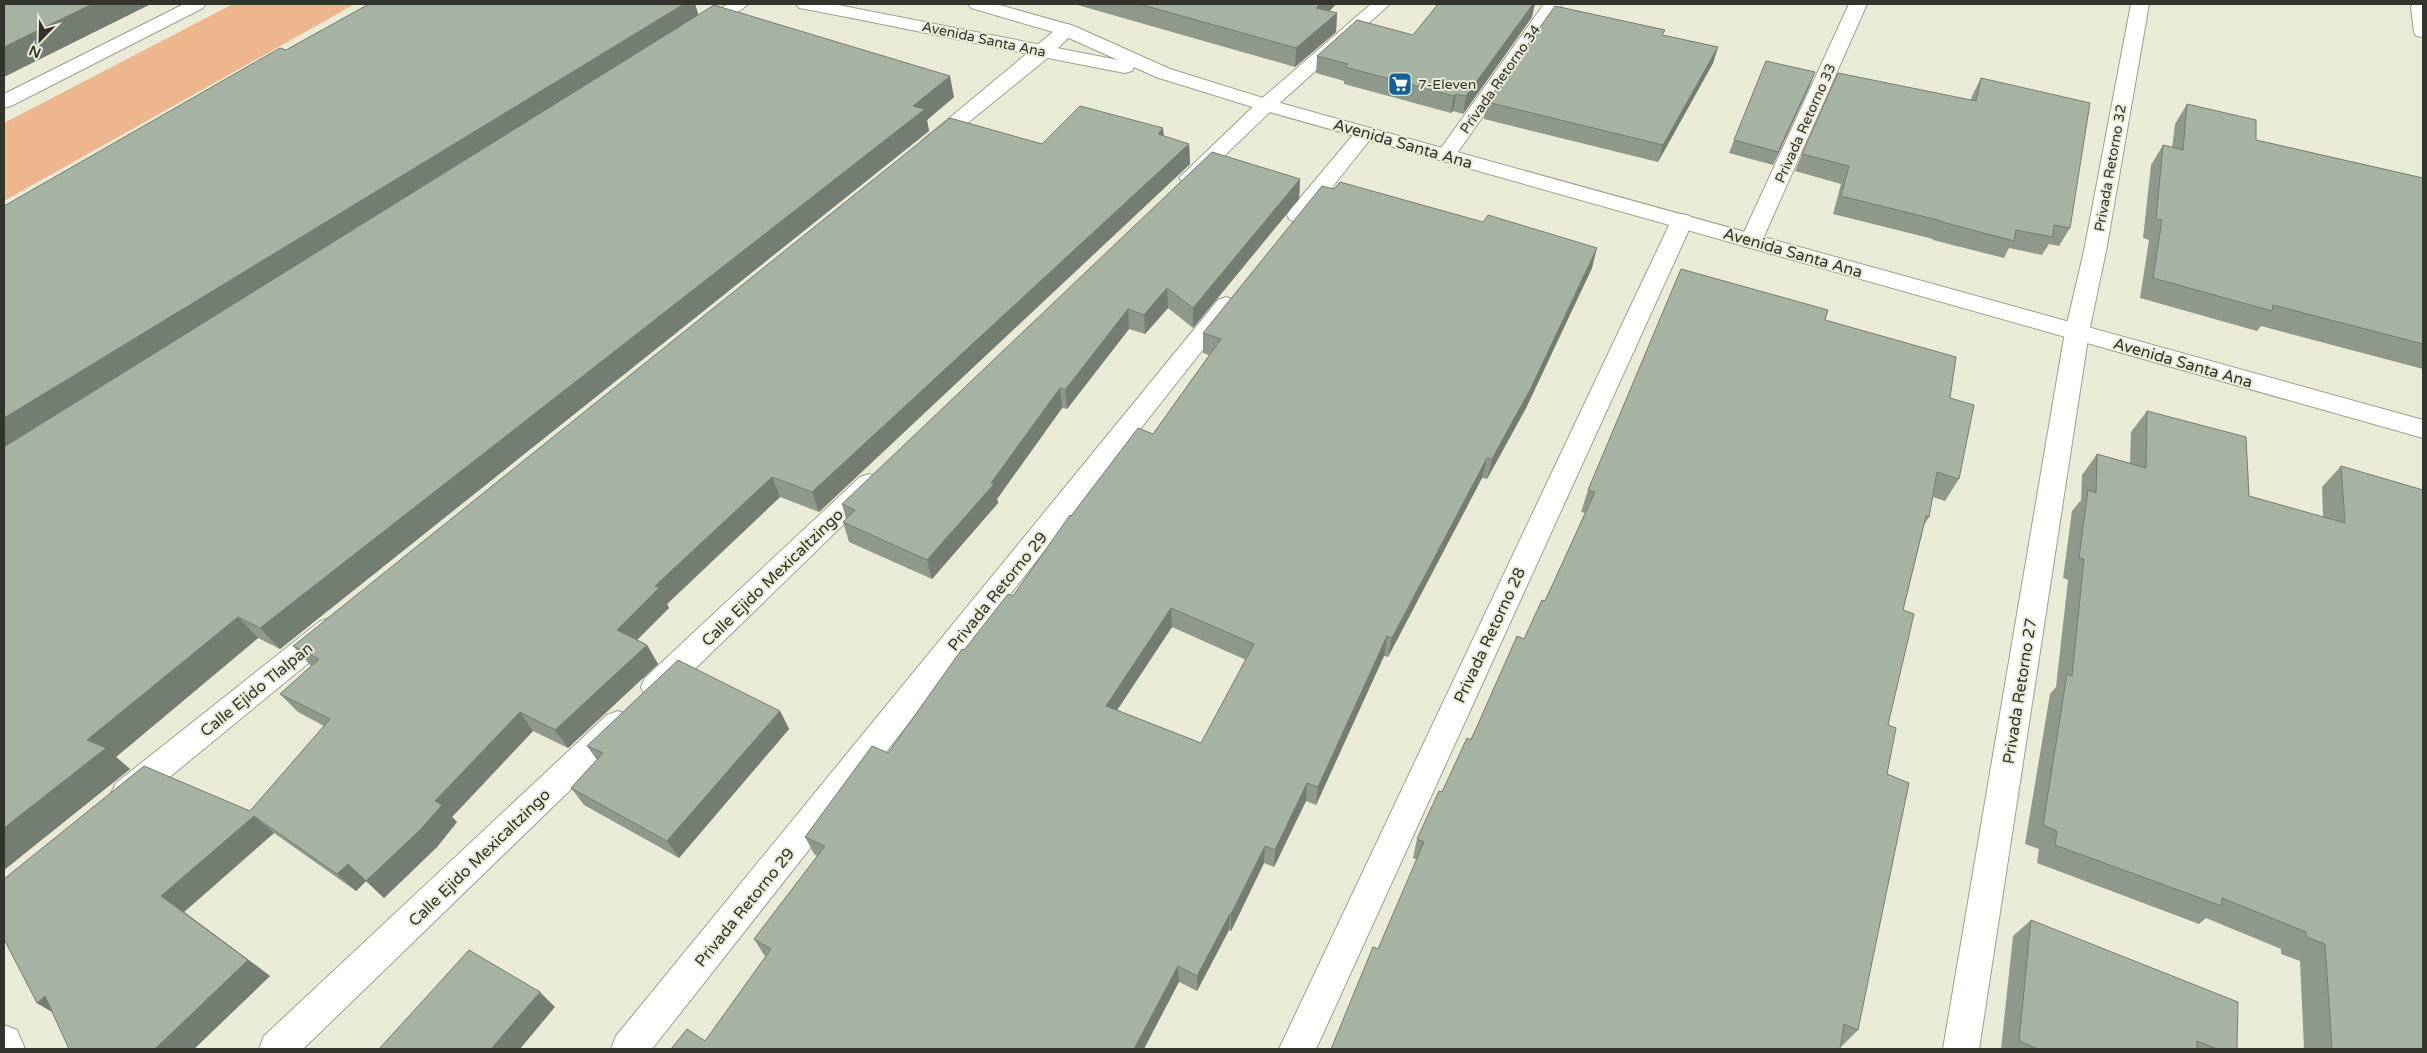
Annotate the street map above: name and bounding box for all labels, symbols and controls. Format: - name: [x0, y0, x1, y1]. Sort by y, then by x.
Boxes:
- north arrow: [15, 15, 65, 65]
- street label: Avenida Santa Ana: [921, 18, 1047, 61]
- street label: Privada Retorno 34: [1456, 21, 1544, 137]
- text: N: [27, 41, 44, 62]
- street label: Privada Retorno 33: [1771, 61, 1839, 186]
- supermarket icon: 7-Eleven: [1387, 71, 1413, 97]
- place label: 7-Eleven: [1418, 76, 1476, 93]
- street label: Privada Retorno 32: [2091, 103, 2130, 233]
- street label: Avenida Santa Ana: [1331, 115, 1475, 173]
- street label: Avenida Santa Ana: [1721, 224, 1865, 282]
- street label: Avenida Santa Ana: [2111, 334, 2255, 392]
- street label: Calle Ejido Mexicaltzingo: [698, 505, 848, 651]
- street label: Privada Retorno 29: [944, 528, 1052, 655]
- street label: Privada Retorno 28: [1450, 564, 1530, 706]
- street label: Privada Retorno 27: [1999, 617, 2041, 766]
- street label: Calle Ejido Tlalpan: [196, 638, 317, 741]
- street label: Calle Ejido Mexicaltzingo: [405, 785, 555, 931]
- street label: Privada Retorno 29: [691, 844, 799, 971]

